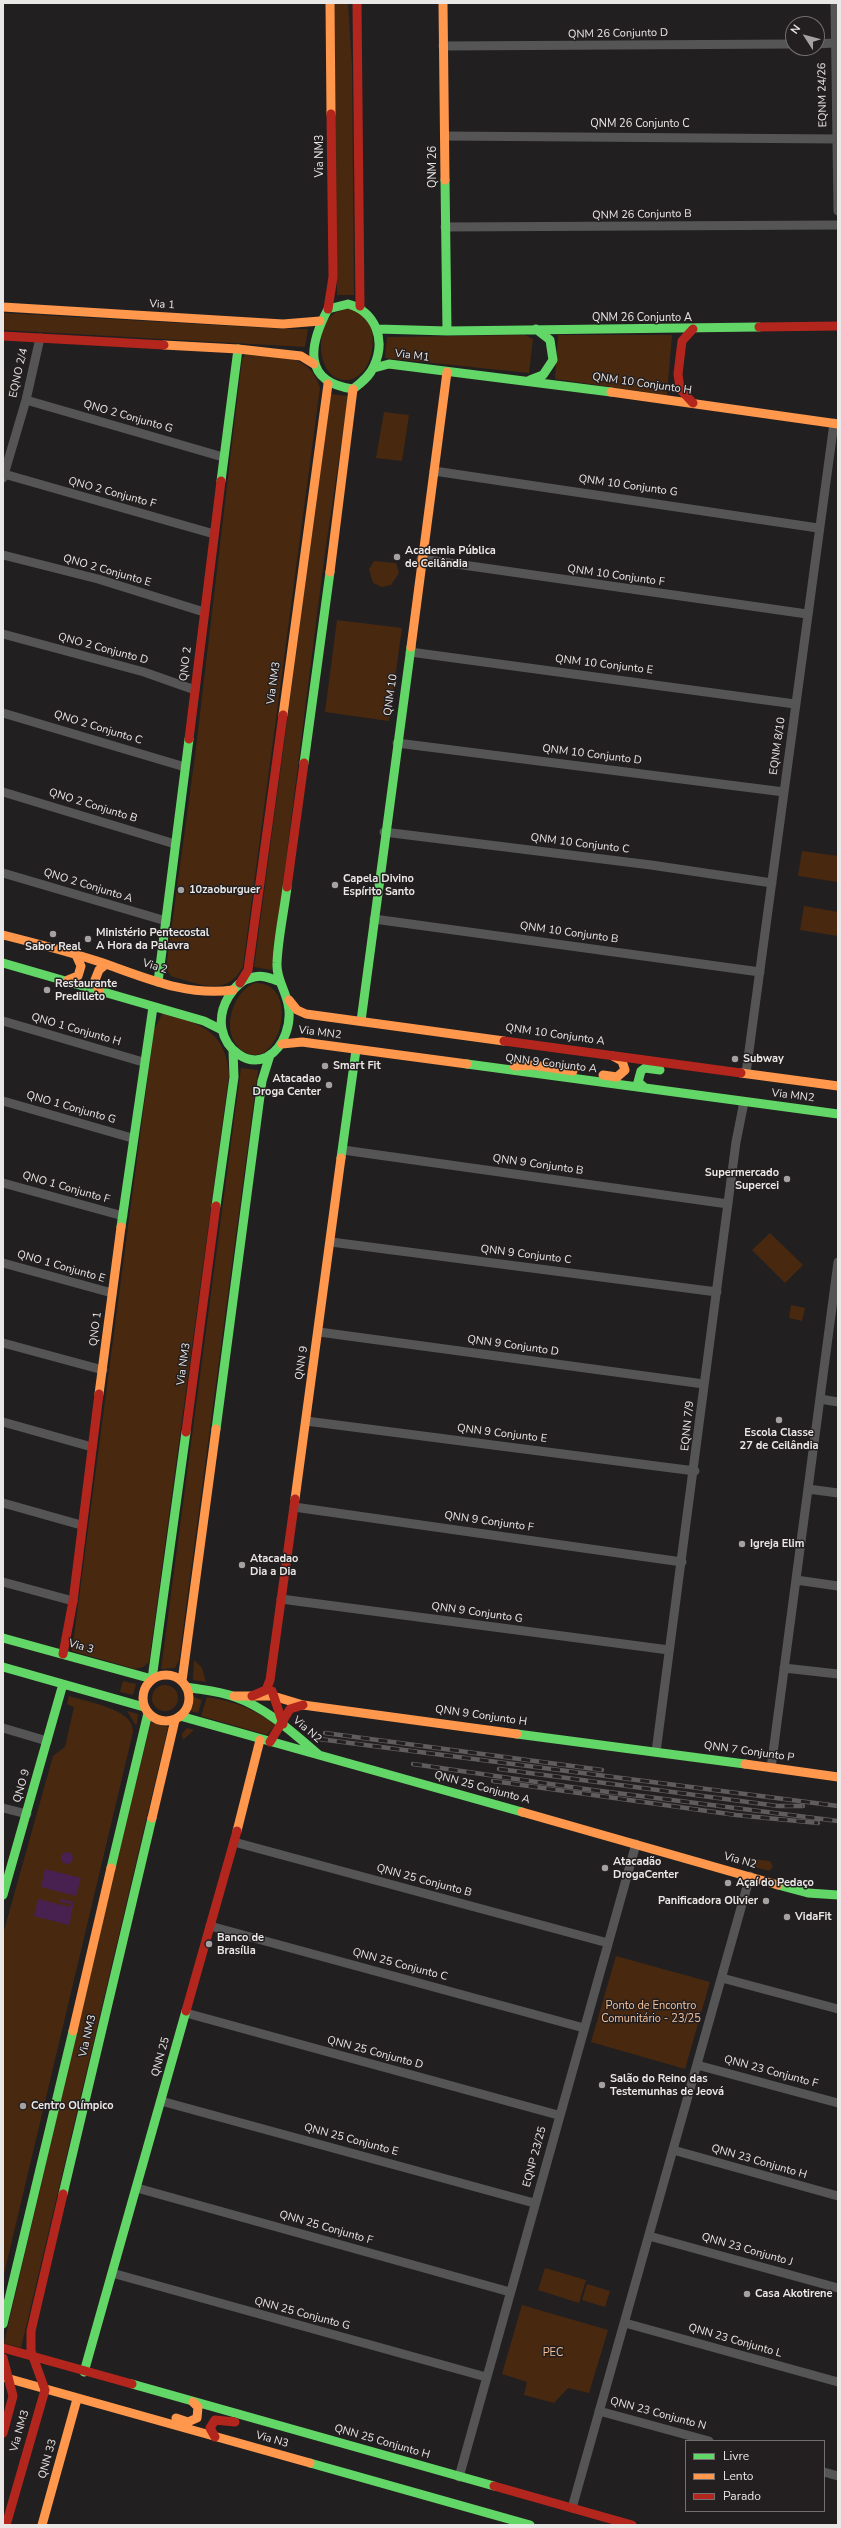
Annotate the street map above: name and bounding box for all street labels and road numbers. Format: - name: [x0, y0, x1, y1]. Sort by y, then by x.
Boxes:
- street label: QNM 26 Conjunto D: [568, 27, 668, 41]
- street label: EQNM 24/26: [816, 63, 830, 127]
- street label: QNM 26 Conjunto C: [590, 117, 690, 131]
- street label: Via NM3: [313, 135, 327, 177]
- street label: QNM 26: [426, 146, 440, 188]
- street label: QNM 26 Conjunto B: [592, 208, 692, 222]
- street label: Via 1: [149, 298, 175, 312]
- street label: QNM 26 Conjunto A: [592, 311, 692, 325]
- street label: EQNO 2/4: [7, 347, 31, 399]
- street label: Via M1: [394, 347, 430, 365]
- street label: QNM 10 Conjunto H: [591, 370, 693, 398]
- street label: QNO 2 Conjunto G: [82, 398, 174, 436]
- street label: QNM 10 Conjunto G: [578, 473, 678, 499]
- street label: QNO 2 Conjunto F: [67, 475, 157, 511]
- street label: QNO 2 Conjunto E: [62, 552, 152, 590]
- street label: QNM 10 Conjunto F: [567, 563, 665, 589]
- street label: QNO 2 Conjunto D: [57, 631, 149, 667]
- street label: QNO 2: [177, 646, 195, 682]
- street label: QNM 10 Conjunto E: [554, 652, 654, 678]
- street label: Via NM3: [264, 661, 284, 705]
- street label: QNM 10: [382, 673, 400, 717]
- street label: QNO 2 Conjunto C: [52, 708, 144, 748]
- street label: EQNM 8/10: [767, 716, 789, 776]
- street label: QNM 10 Conjunto D: [542, 742, 642, 768]
- street label: QNO 2 Conjunto B: [47, 786, 139, 826]
- street label: QNM 10 Conjunto C: [530, 831, 630, 857]
- street label: QNO 2 Conjunto A: [42, 866, 134, 906]
- street label: QNM 10 Conjunto B: [519, 920, 619, 946]
- street label: Via 2: [141, 957, 169, 977]
- street label: QNO 1 Conjunto H: [30, 1011, 122, 1049]
- street label: QNM 10 Conjunto A: [505, 1022, 605, 1048]
- street label: Via MN2: [298, 1024, 342, 1042]
- street label: QNN 9 Conjunto A: [504, 1052, 598, 1076]
- street label: Via MN2: [771, 1087, 815, 1105]
- street label: QNO 1 Conjunto G: [25, 1089, 117, 1127]
- street label: QNN 9 Conjunto B: [492, 1152, 584, 1178]
- street label: QNO 1 Conjunto F: [21, 1169, 111, 1207]
- street label: QNN 9 Conjunto C: [480, 1243, 572, 1267]
- street label: QNO 1 Conjunto E: [16, 1248, 106, 1286]
- street label: QNO 1: [87, 1311, 105, 1347]
- street label: QNN 9 Conjunto D: [466, 1333, 560, 1359]
- street label: Via NM3: [174, 1342, 194, 1386]
- street label: QNN 9: [293, 1345, 311, 1381]
- street label: EQNN 7/9: [679, 1400, 697, 1452]
- street label: QNN 9 Conjunto E: [456, 1422, 548, 1446]
- street label: QNN 9 Conjunto F: [443, 1509, 535, 1535]
- street label: QNN 9 Conjunto G: [430, 1600, 524, 1626]
- street label: Via 3: [67, 1637, 95, 1657]
- street label: QNN 9 Conjunto H: [434, 1703, 528, 1729]
- street label: Via N2: [290, 1714, 324, 1746]
- street label: QNN 7 Conjunto P: [703, 1739, 795, 1765]
- street label: QNO 9: [11, 1768, 33, 1804]
- street label: QNN 25 Conjunto A: [433, 1769, 531, 1807]
- street label: Via N2: [722, 1850, 758, 1872]
- street label: QNN 25 Conjunto B: [375, 1862, 473, 1900]
- street label: QNN 25 Conjunto C: [351, 1946, 449, 1984]
- street label: Via NM3: [77, 2014, 99, 2058]
- street label: QNN 25 Conjunto D: [326, 2034, 424, 2072]
- street label: QNN 25: [149, 2036, 173, 2078]
- street label: QNN 23 Conjunto F: [723, 2053, 819, 2091]
- street label: QNN 25 Conjunto E: [302, 2121, 400, 2159]
- street label: EQNP 23/25: [521, 2125, 549, 2189]
- street label: QNN 23 Conjunto H: [710, 2142, 808, 2182]
- street label: QNN 25 Conjunto F: [278, 2208, 374, 2248]
- street label: QNN 23 Conjunto J: [700, 2231, 794, 2269]
- street label: QNN 25 Conjunto G: [253, 2295, 351, 2333]
- street label: QNN 23 Conjunto L: [687, 2321, 783, 2361]
- street label: QNN 23 Conjunto N: [609, 2395, 707, 2433]
- street label: Via NM3: [8, 2409, 32, 2453]
- street label: QNN 25 Conjunto H: [333, 2422, 431, 2462]
- street label: Via N3: [254, 2429, 290, 2451]
- street label: QNN 33: [36, 2438, 60, 2480]

